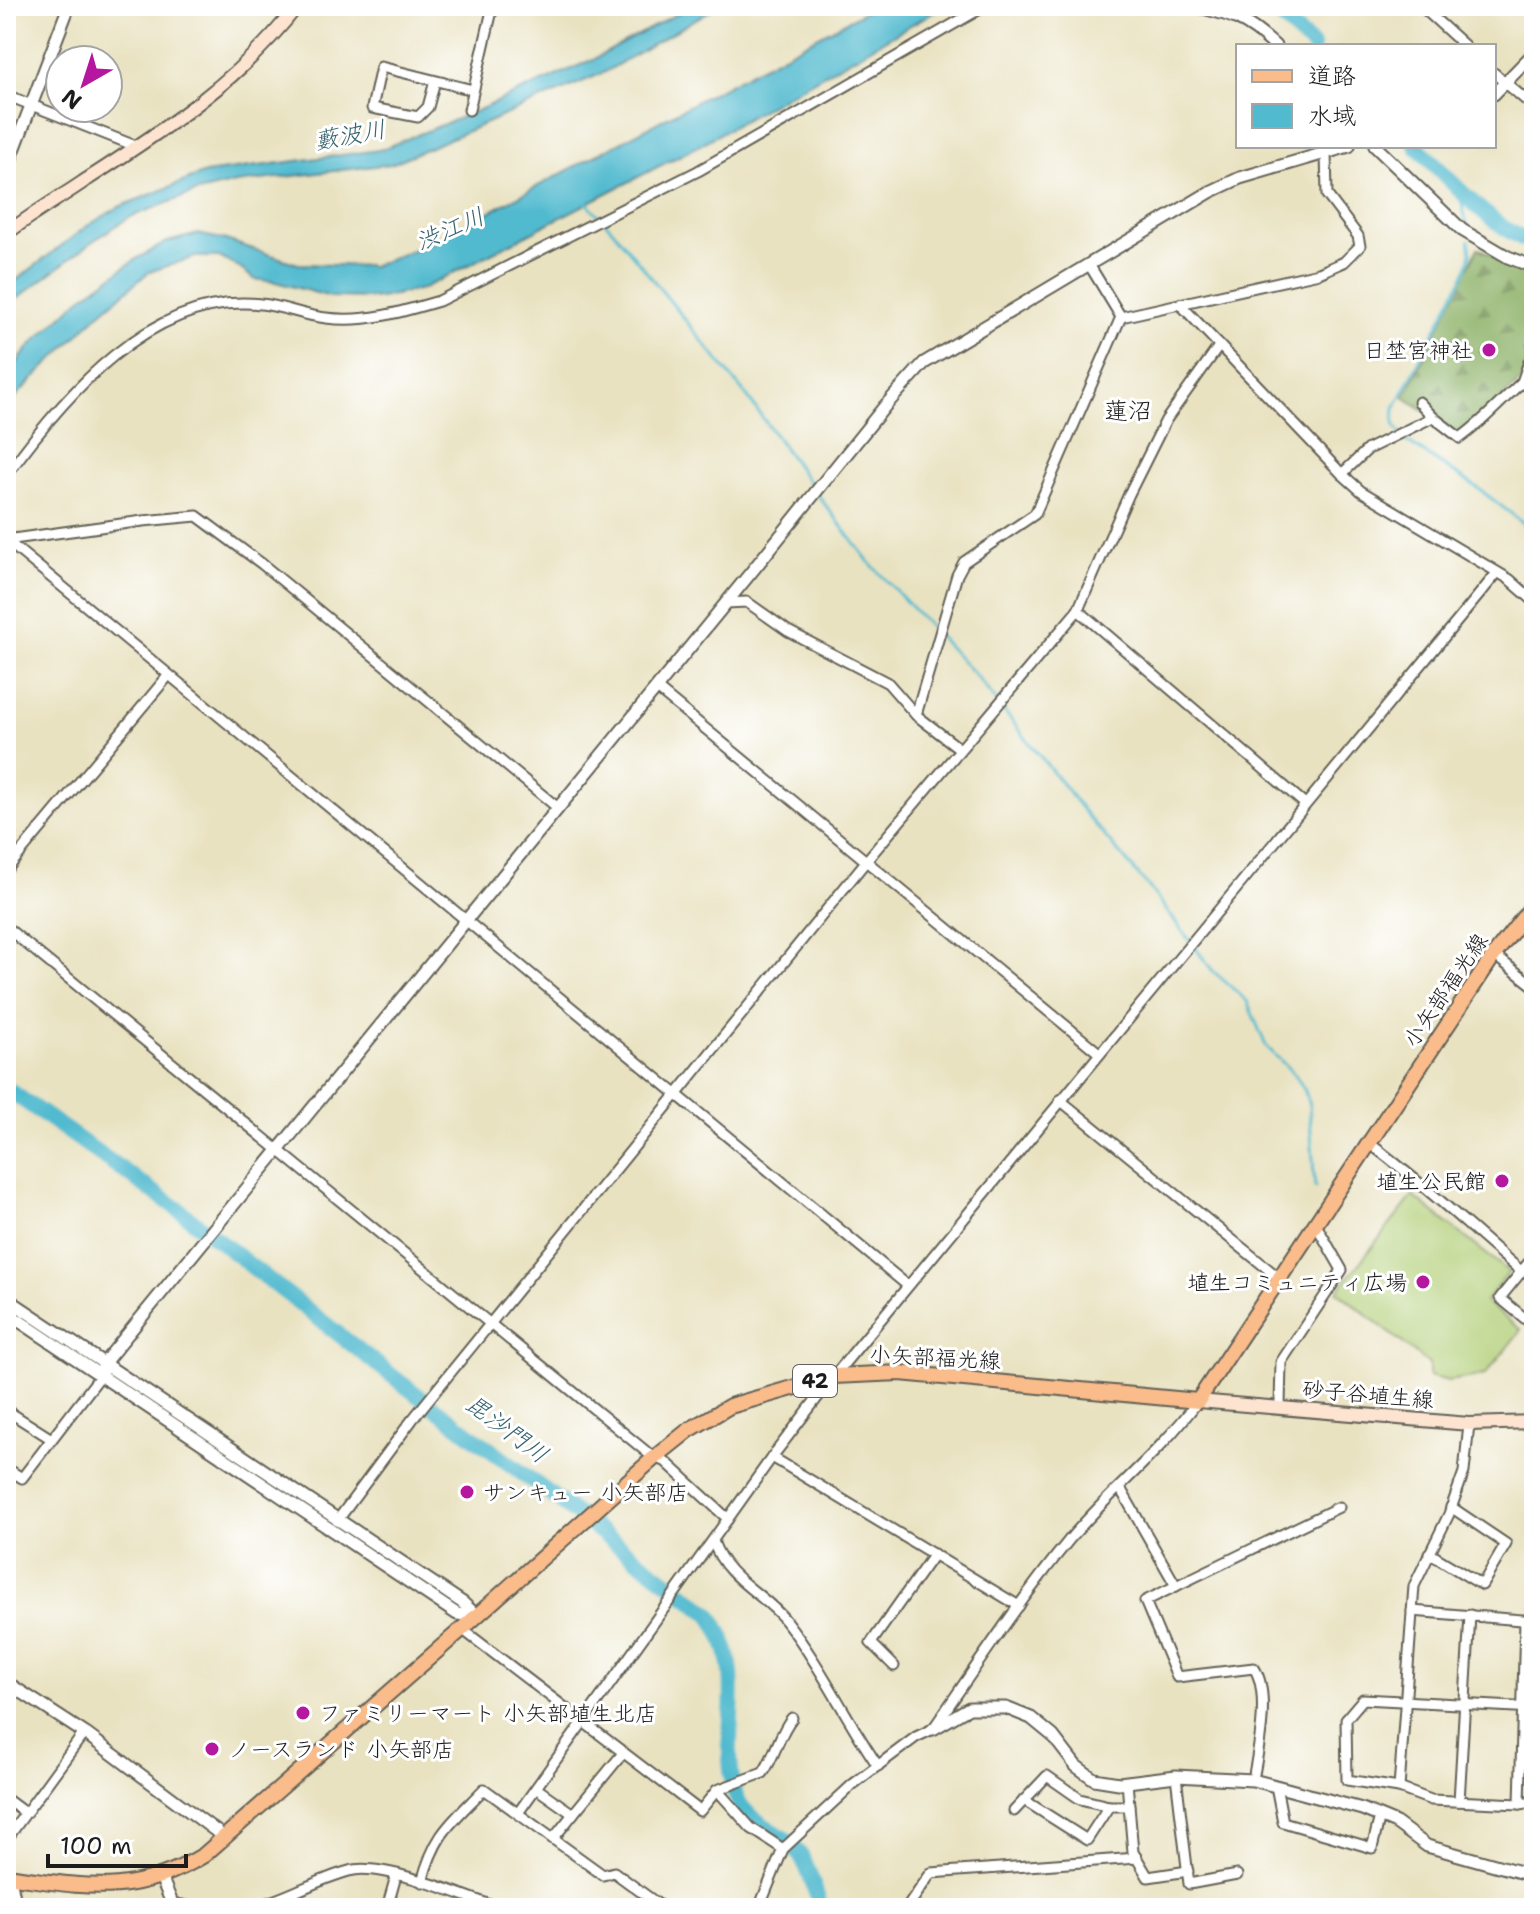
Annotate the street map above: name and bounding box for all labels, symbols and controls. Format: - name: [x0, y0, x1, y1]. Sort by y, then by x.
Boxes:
- north arrow: [44, 44, 124, 124]
- legend: [1236, 44, 1496, 148]
- text: 道路: [1308, 60, 1356, 92]
- text: N: [56, 82, 88, 116]
- text: 水域: [1308, 100, 1356, 132]
- water label: 藪波川: [312, 113, 388, 157]
- water label: 渋江川: [411, 200, 489, 258]
- place label: 日埜宮神社: [1363, 336, 1473, 365]
- marker: 日埜宮神社: [1480, 341, 1498, 359]
- district label: 蓮沼: [1104, 395, 1152, 427]
- street label: 小矢部福光線: [1396, 927, 1494, 1053]
- place label: 埴生公民館: [1376, 1167, 1486, 1196]
- marker: 埴生公民館: [1493, 1172, 1511, 1190]
- place label: 埴生コミュニティ広場: [1187, 1268, 1407, 1297]
- marker: 埴生コミュニティ広場: [1414, 1273, 1432, 1291]
- street label: 小矢部福光線: [868, 1340, 1002, 1375]
- road number: 42: [793, 1365, 837, 1397]
- street label: 砂子谷埴生線: [1301, 1374, 1435, 1415]
- water label: 毘沙門川: [459, 1387, 555, 1471]
- place label: サンキュー 小矢部店: [483, 1478, 689, 1507]
- marker: サンキュー 小矢部店: [458, 1483, 476, 1501]
- place label: ファミリーマート 小矢部埴生北店: [319, 1699, 657, 1728]
- marker: ファミリーマート 小矢部埴生北店: [294, 1704, 312, 1722]
- place label: ノースランド 小矢部店: [228, 1735, 454, 1764]
- marker: ノースランド 小矢部店: [203, 1740, 221, 1758]
- scale bar: [48, 1818, 186, 1868]
- text: 100 m: [60, 1830, 132, 1862]

